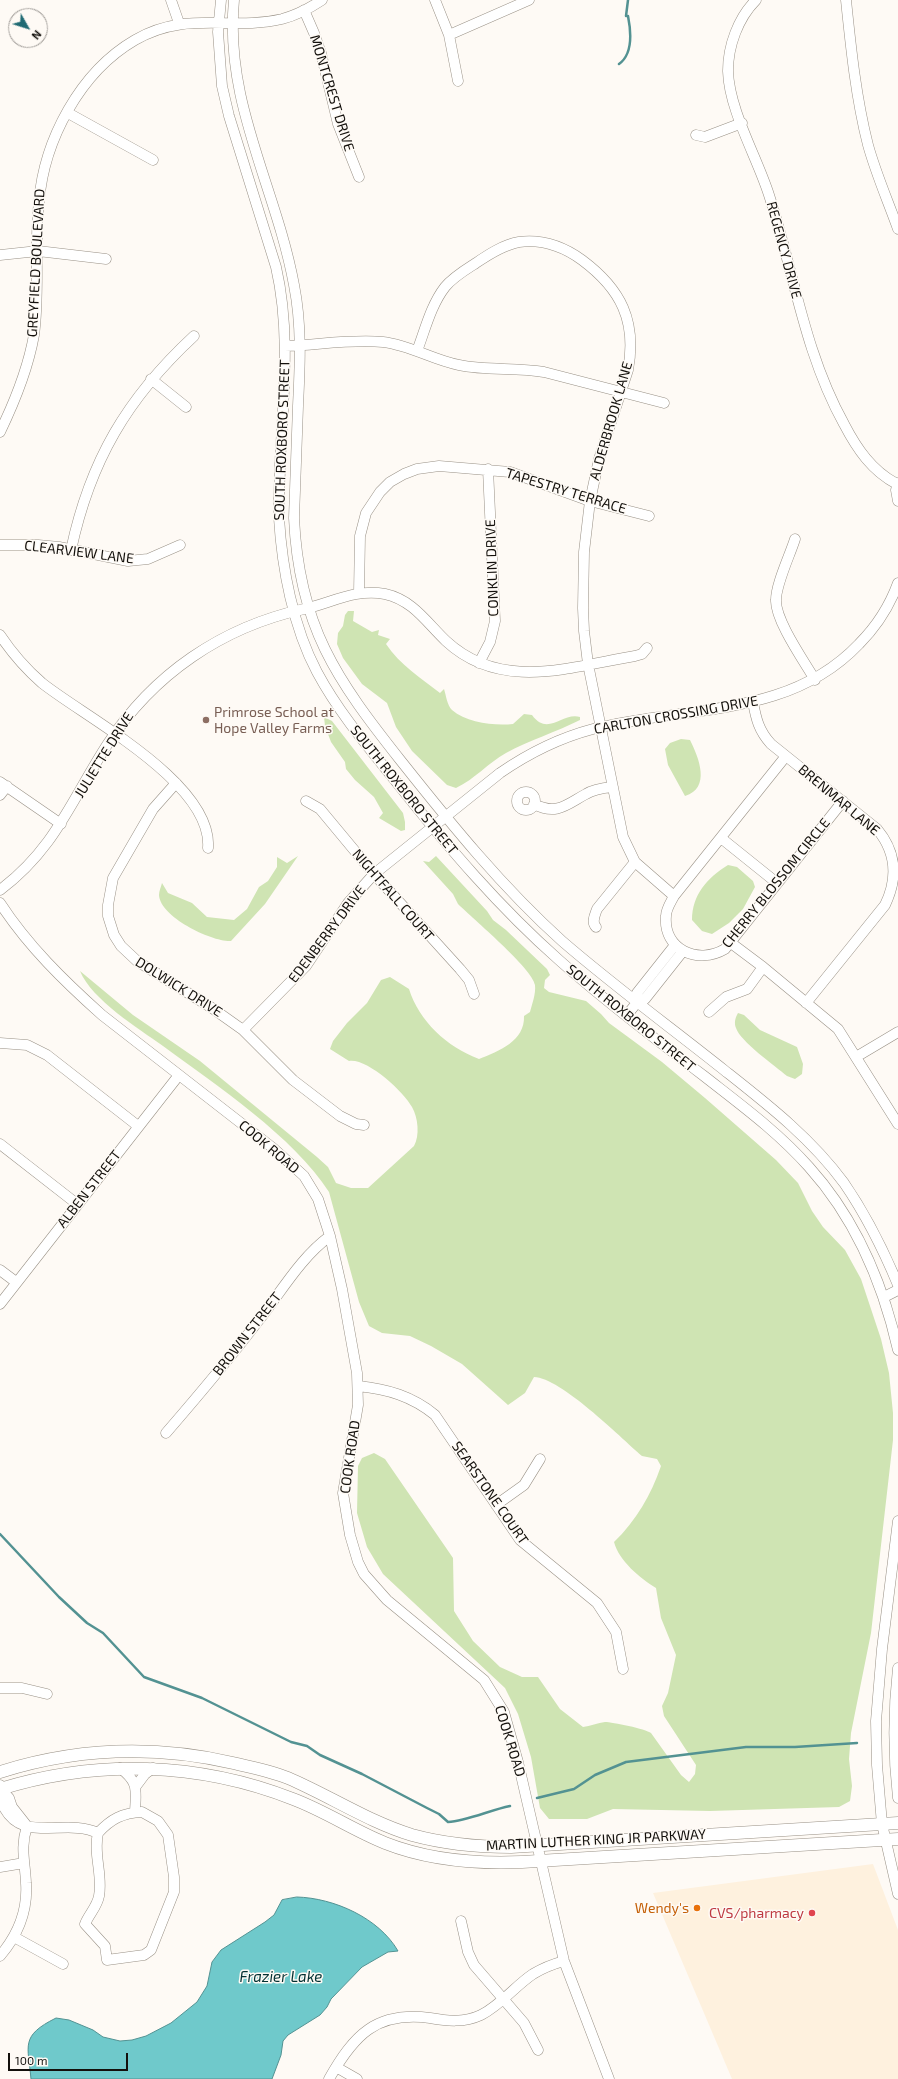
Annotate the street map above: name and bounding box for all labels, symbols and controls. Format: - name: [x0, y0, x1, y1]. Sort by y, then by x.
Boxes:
- north arrow: [8, 8, 48, 48]
- text: N: [29, 28, 44, 42]
- street label: MONTCREST DRIVE: [306, 33, 358, 153]
- street label: GREYFIELD BOULEVARD: [24, 188, 48, 338]
- street label: REGENCY DRIVE: [763, 200, 805, 300]
- street label: SOUTH ROXBORO STREET: [271, 359, 293, 521]
- street label: ALDERBROOK LANE: [586, 360, 636, 482]
- street label: TAPESTRY TERRACE: [504, 465, 628, 517]
- street label: CONKLIN DRIVE: [482, 519, 502, 617]
- street label: CLEARVIEW LANE: [23, 537, 135, 567]
- street label: CARLTON CROSSING DRIVE: [593, 692, 759, 738]
- place label: Primrose School at Hope Valley Farms: [214, 704, 334, 736]
- street label: JULIETTE DRIVE: [71, 709, 137, 801]
- marker: Primrose School at Hope Valley Farms: [201, 715, 211, 725]
- street label: SOUTH ROXBORO STREET: [347, 722, 461, 858]
- street label: BRENMAR LANE: [795, 761, 883, 839]
- street label: CHERRY BLOSSOM CIRCLE: [718, 815, 834, 951]
- street label: NIGHTFALL COURT: [349, 846, 437, 944]
- street label: EDENBERRY DRIVE: [285, 882, 369, 986]
- street label: DOLWICK DRIVE: [132, 954, 226, 1020]
- street label: SOUTH ROXBORO STREET: [563, 961, 699, 1075]
- street label: COOK ROAD: [235, 1117, 303, 1177]
- street label: ALBEN STREET: [53, 1147, 125, 1231]
- street label: BROWN STREET: [209, 1289, 285, 1379]
- street label: COOK ROAD: [337, 1419, 363, 1495]
- street label: SEARSTONE COURT: [448, 1438, 532, 1548]
- street label: COOK ROAD: [491, 1703, 529, 1779]
- street label: MARTIN LUTHER KING JR PARKWAY: [486, 1826, 706, 1854]
- place label: Wendy's: [635, 1900, 689, 1916]
- marker: Wendy's: [692, 1903, 702, 1913]
- place label: CVS/pharmacy: [709, 1905, 804, 1921]
- marker: CVS/pharmacy: [807, 1908, 817, 1918]
- water label: Frazier Lake: [240, 1968, 322, 1986]
- scale bar: [10, 2045, 130, 2071]
- text: 100 m: [15, 2053, 47, 2067]

